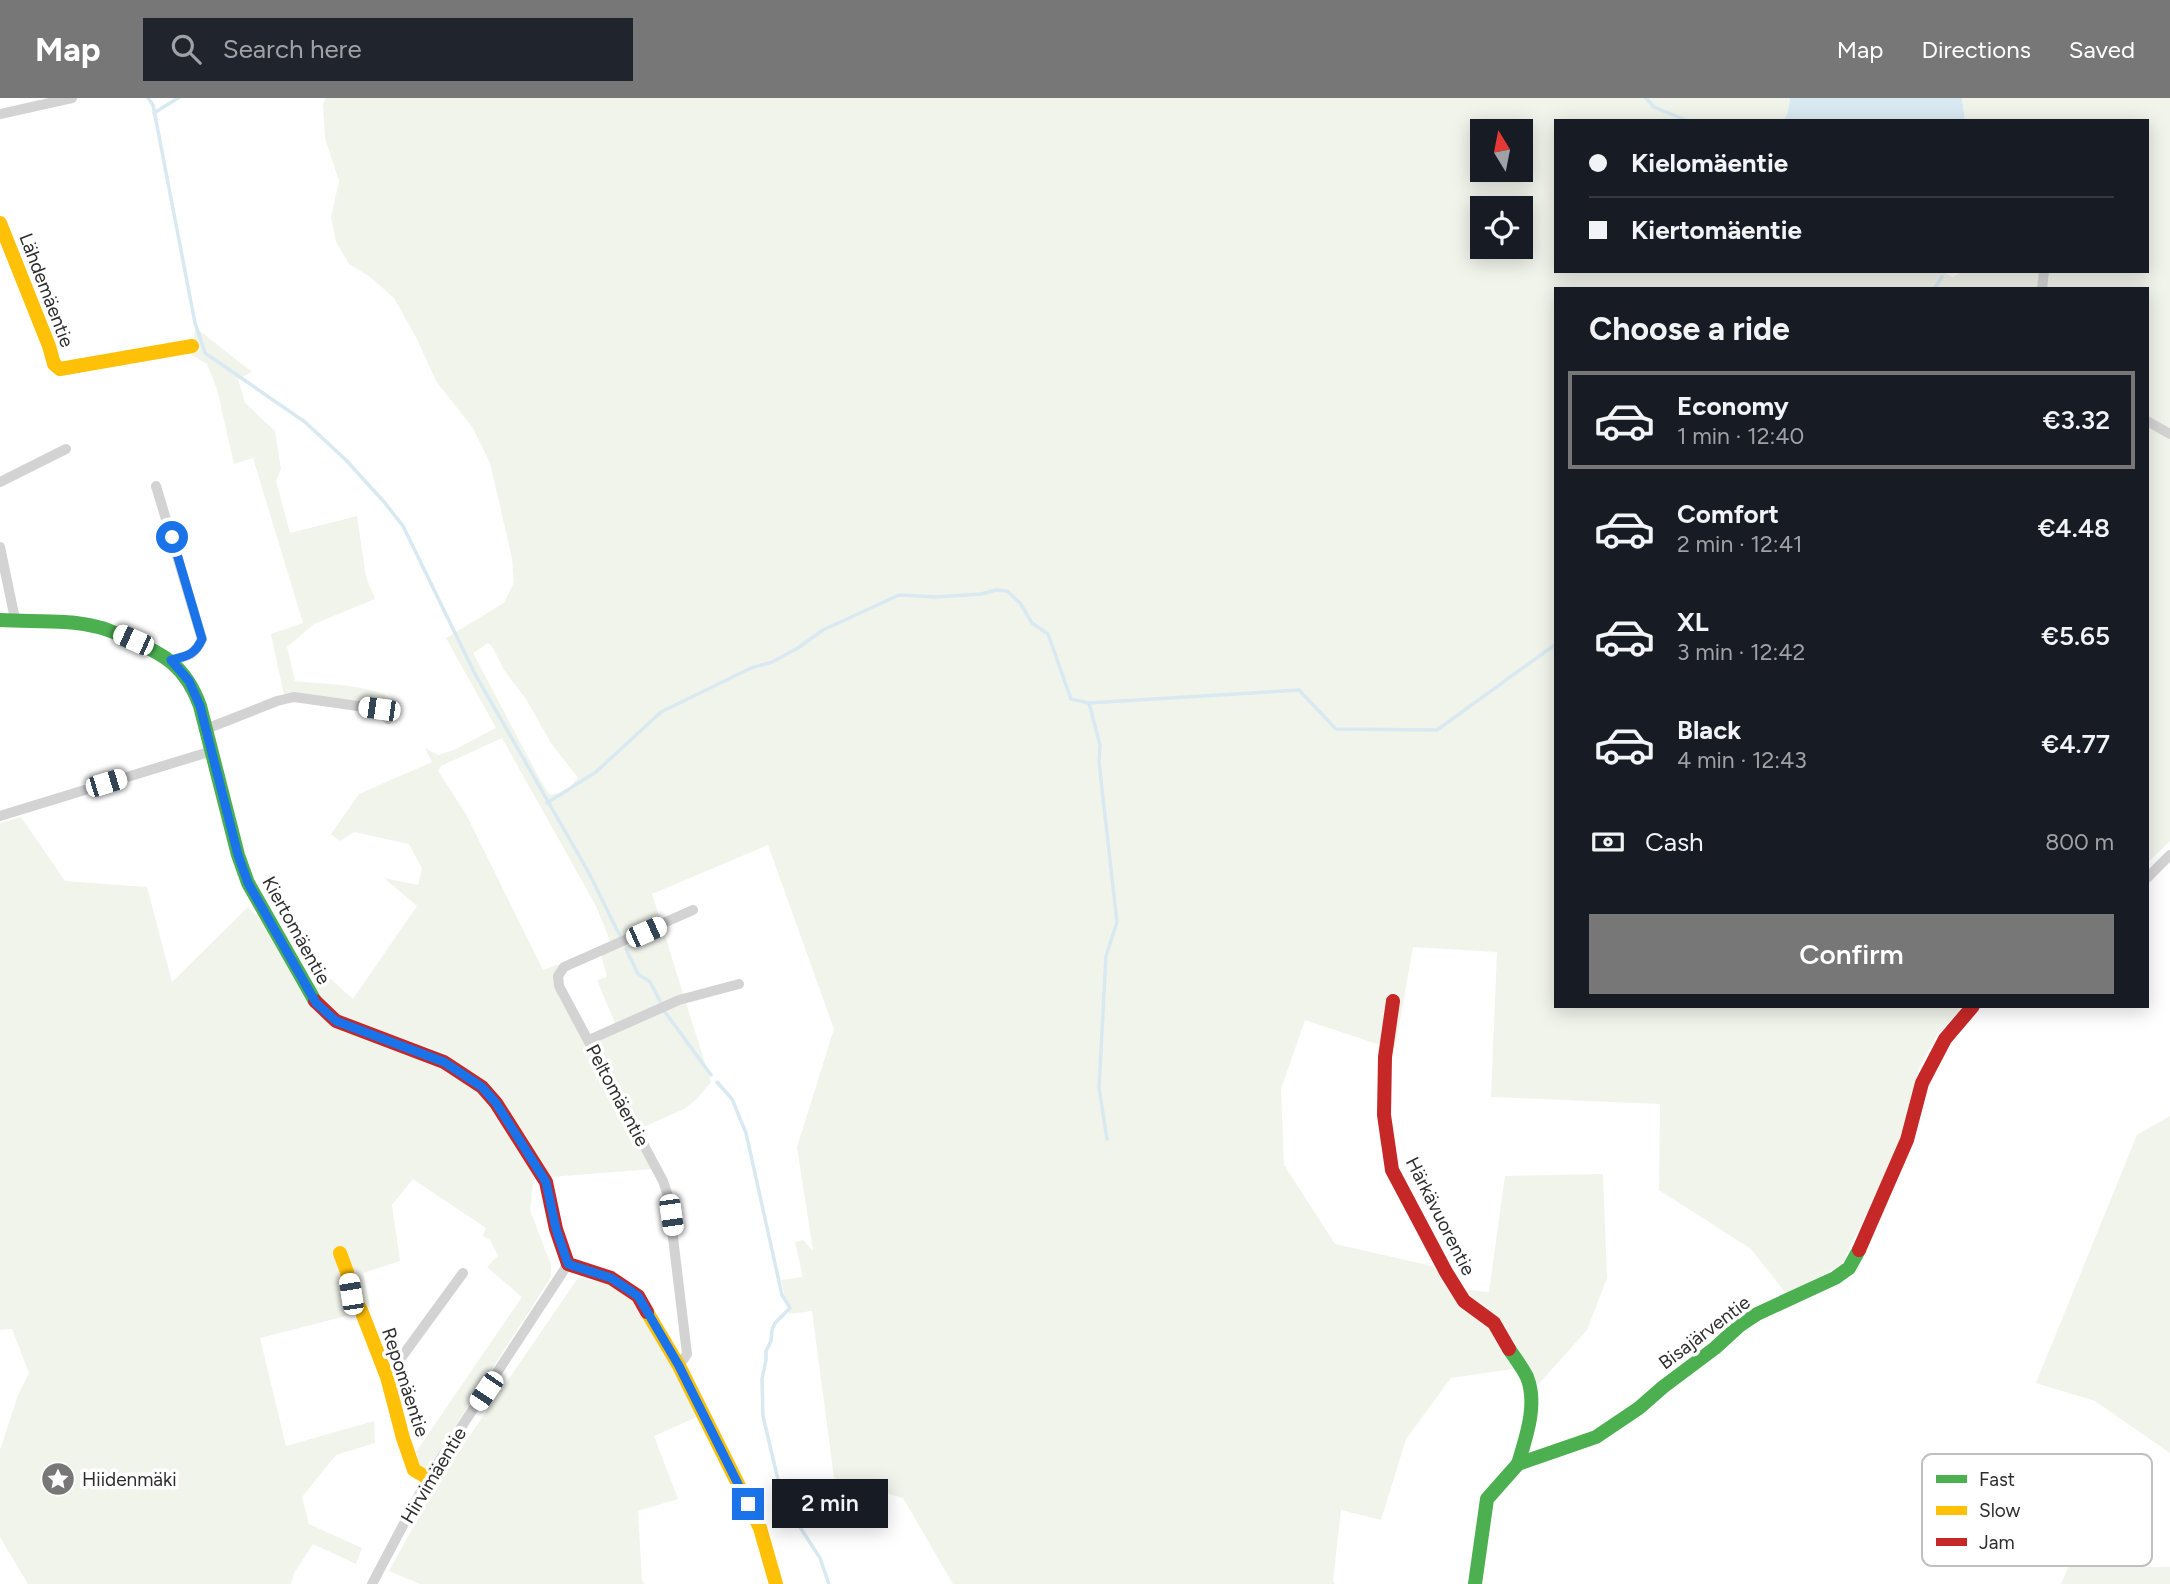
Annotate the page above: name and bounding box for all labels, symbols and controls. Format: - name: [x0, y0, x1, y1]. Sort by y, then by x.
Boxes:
- search box: [143, 18, 633, 81]
- text: Map: [35, 30, 101, 69]
- icon: search: [167, 30, 205, 68]
- text: Search here: [223, 33, 362, 65]
- text: Map: [1837, 35, 1883, 64]
- text: Directions: [1921, 35, 2031, 64]
- text: Saved: [2069, 35, 2135, 64]
- north arrow: [1470, 119, 1533, 182]
- map controls: [1470, 119, 1533, 259]
- text: Kielomäentie: [1631, 147, 1788, 179]
- button: locate: [1470, 196, 1533, 259]
- text: Kiertomäentie: [1631, 214, 1802, 246]
- street label: Lähdemäentie: [14, 230, 79, 351]
- text: Choose a ride: [1589, 310, 1790, 348]
- icon: car: [1593, 389, 1656, 452]
- text: Economy: [1677, 390, 1789, 422]
- text: €3.32: [2043, 404, 2110, 436]
- text: 1 min · 12:40: [1677, 422, 1804, 450]
- icon: car: [1593, 497, 1656, 560]
- text: Comfort: [1677, 498, 1779, 530]
- text: €4.48: [2038, 512, 2110, 544]
- route start: [156, 521, 188, 553]
- text: 2 min · 12:41: [1677, 530, 1802, 558]
- icon: car: [1593, 605, 1656, 668]
- text: XL: [1677, 606, 1709, 638]
- text: €5.65: [2041, 620, 2110, 652]
- car: [110, 622, 157, 658]
- text: 3 min · 12:42: [1677, 638, 1805, 666]
- car: [357, 696, 402, 722]
- icon: car: [1593, 713, 1656, 776]
- text: Black: [1677, 714, 1741, 746]
- text: €4.77: [2041, 728, 2110, 760]
- text: 4 min · 12:43: [1677, 746, 1807, 774]
- car: [83, 767, 130, 799]
- icon: cash: [1589, 823, 1627, 861]
- text: Cash: [1645, 826, 1704, 858]
- text: 800 m: [2045, 828, 2114, 856]
- street label: Kiertomäentie: [257, 872, 336, 988]
- car: [623, 914, 670, 950]
- button: Confirm: [1589, 914, 2114, 994]
- street label: Peltomäentie: [581, 1040, 654, 1150]
- street label: Härkävuorentie: [1401, 1153, 1480, 1279]
- car: [658, 1193, 685, 1237]
- car: [338, 1272, 365, 1316]
- street label: Bisajärventie: [1654, 1291, 1754, 1374]
- street label: Repomäentie: [377, 1325, 434, 1440]
- car: [466, 1368, 507, 1414]
- street label: Hirvimäentie: [396, 1423, 471, 1528]
- legend: [1922, 1454, 2152, 1566]
- place icon: Hiidenmäki: [39, 1460, 77, 1498]
- place label: Hiidenmäki: [82, 1468, 177, 1491]
- text: Fast: [1979, 1468, 2015, 1491]
- callout: 2 min: [772, 1480, 888, 1528]
- route end: [732, 1488, 764, 1520]
- text: 2 min: [801, 1489, 859, 1517]
- text: Slow: [1979, 1499, 2021, 1522]
- text: Jam: [1979, 1531, 2015, 1554]

